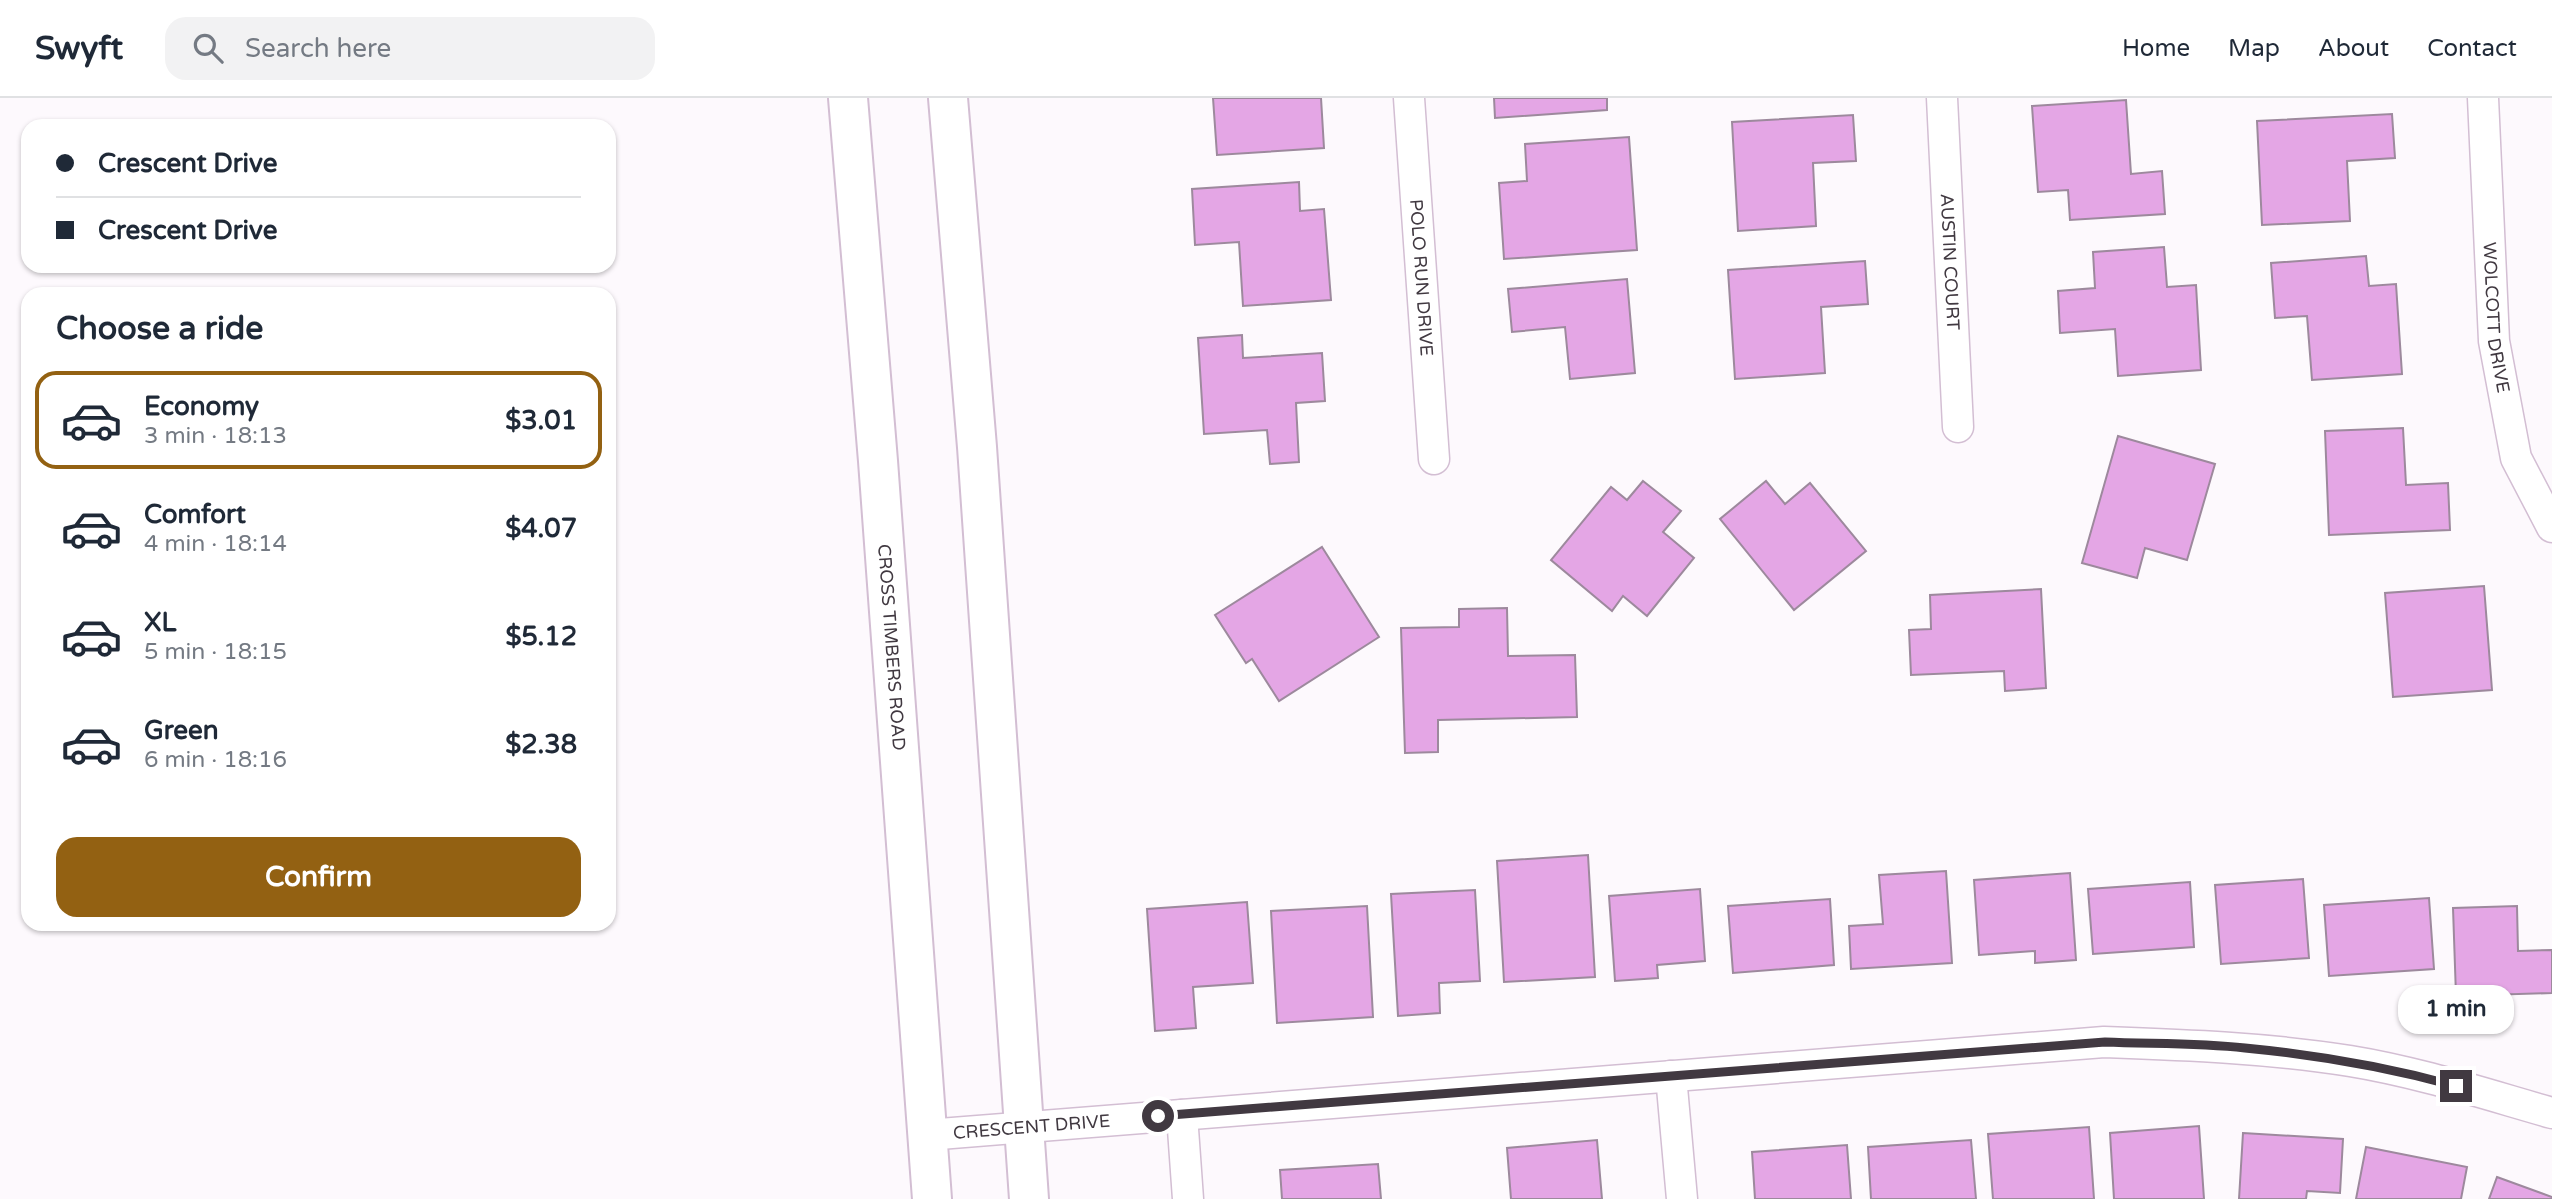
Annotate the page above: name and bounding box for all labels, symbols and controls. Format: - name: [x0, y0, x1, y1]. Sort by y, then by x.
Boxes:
- search box: [165, 17, 655, 80]
- text: Swyft: [35, 29, 123, 68]
- icon: search: [189, 29, 227, 67]
- text: Search here: [245, 33, 391, 64]
- text: Home: [2122, 34, 2190, 63]
- text: Map: [2228, 34, 2280, 63]
- text: About: [2318, 34, 2389, 63]
- text: Contact: [2427, 34, 2517, 63]
- text: Crescent Drive: [98, 148, 277, 179]
- street label: AUSTIN COURT: [1936, 193, 1964, 331]
- street label: POLO RUN DRIVE: [1405, 198, 1438, 357]
- text: Crescent Drive: [98, 215, 277, 246]
- street label: WOLCOTT DRIVE: [2479, 242, 2515, 395]
- text: Choose a ride: [56, 310, 263, 348]
- icon: car: [60, 389, 123, 452]
- text: Economy: [144, 391, 259, 422]
- text: $3.01: [505, 405, 577, 436]
- text: 3 min · 18:13: [144, 422, 287, 450]
- icon: car: [60, 497, 123, 560]
- text: Comfort: [144, 499, 246, 530]
- text: $4.07: [505, 513, 577, 544]
- text: 4 min · 18:14: [144, 530, 287, 558]
- street label: CROSS TIMBERS ROAD: [873, 543, 910, 751]
- icon: car: [60, 605, 123, 668]
- text: XL: [144, 607, 176, 638]
- text: $5.12: [505, 621, 577, 652]
- text: 5 min · 18:15: [144, 638, 287, 666]
- icon: car: [60, 713, 123, 776]
- text: Green: [144, 715, 219, 746]
- text: $2.38: [505, 729, 577, 760]
- text: 6 min · 18:16: [144, 746, 287, 774]
- button: Confirm: [56, 837, 581, 917]
- callout: 1 min: [2398, 984, 2514, 1034]
- text: 1 min: [2425, 995, 2487, 1023]
- route end: [2440, 1070, 2472, 1102]
- route start: [1142, 1100, 1174, 1132]
- street label: CRESCENT DRIVE: [952, 1110, 1111, 1144]

